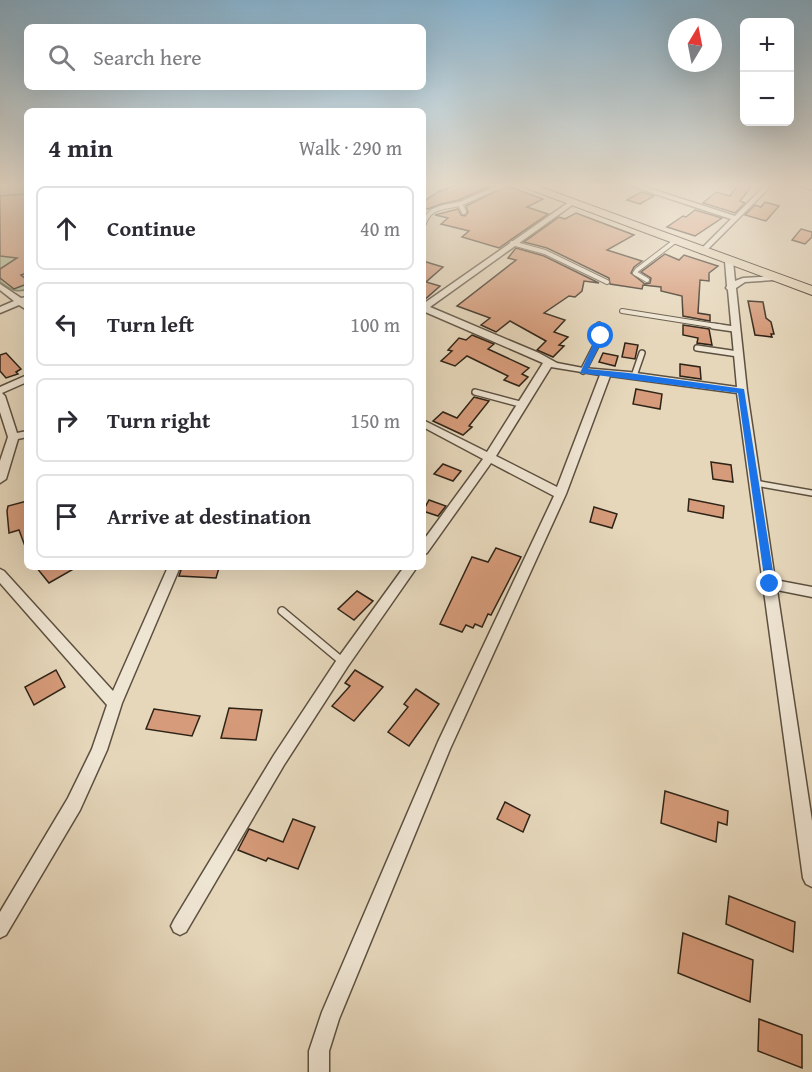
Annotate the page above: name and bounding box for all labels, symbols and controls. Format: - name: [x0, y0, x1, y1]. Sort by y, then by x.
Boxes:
- north arrow: [668, 18, 722, 72]
- map controls: [740, 18, 794, 126]
- button: +: [740, 18, 794, 72]
- search box: [24, 24, 426, 90]
- icon: search: [45, 41, 78, 74]
- text: Search here: [93, 41, 202, 73]
- button: −: [740, 72, 794, 126]
- text: 4 min: [48, 128, 113, 167]
- text: Walk · 290 m: [299, 133, 402, 162]
- icon: ahead: [50, 212, 83, 245]
- text: Continue: [107, 212, 196, 244]
- text: 40 m: [360, 214, 400, 243]
- icon: left: [50, 308, 83, 341]
- text: Turn left: [107, 308, 194, 340]
- text: 100 m: [350, 310, 400, 339]
- route start: [587, 322, 613, 348]
- icon: right: [50, 404, 83, 437]
- text: Turn right: [107, 404, 210, 436]
- text: 150 m: [350, 406, 400, 435]
- icon: arrive: [50, 500, 83, 533]
- text: Arrive at destination: [107, 500, 311, 532]
- route end: [756, 570, 782, 596]

